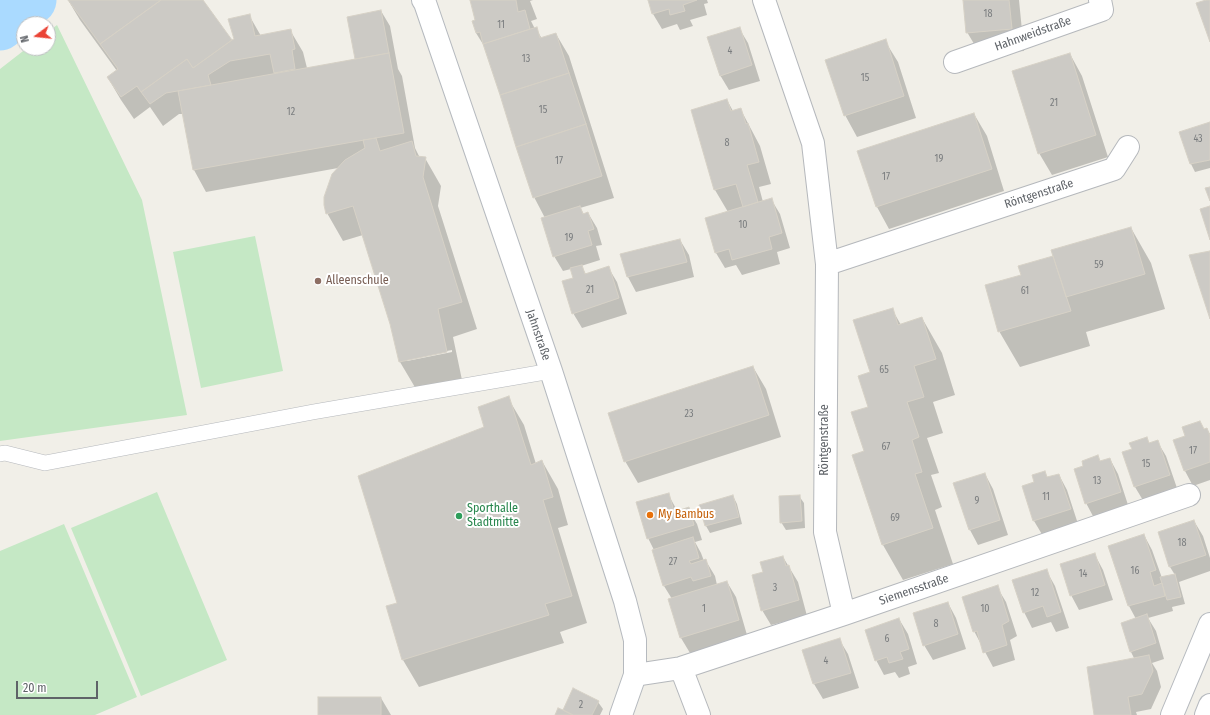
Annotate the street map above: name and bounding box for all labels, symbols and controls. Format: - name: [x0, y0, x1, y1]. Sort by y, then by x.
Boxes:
- house number: 18: [984, 8, 992, 20]
- street label: Hahnweidstraße: [993, 14, 1073, 54]
- north arrow: [16, 16, 56, 56]
- house number: 11: [497, 19, 505, 31]
- text: N: [18, 34, 32, 44]
- house number: 4: [728, 45, 732, 57]
- house number: 13: [522, 53, 530, 65]
- house number: 15: [861, 72, 869, 84]
- house number: 21: [1050, 97, 1058, 109]
- house number: 15: [539, 104, 547, 116]
- house number: 12: [287, 106, 295, 118]
- house number: 43: [1193, 133, 1203, 145]
- house number: 8: [725, 137, 729, 149]
- house number: 19: [935, 153, 943, 165]
- house number: 17: [555, 155, 563, 167]
- house number: 17: [882, 171, 890, 183]
- street label: Röntgenstraße: [1003, 176, 1075, 212]
- house number: 10: [738, 219, 748, 231]
- house number: 19: [565, 232, 573, 244]
- house number: 59: [1094, 259, 1104, 271]
- place label: Alleenschule: [326, 274, 389, 288]
- marker: Alleenschule: [313, 276, 323, 286]
- house number: 21: [586, 284, 594, 296]
- house number: 61: [1021, 285, 1029, 297]
- street label: Jahnstraße: [523, 308, 553, 362]
- house number: 65: [879, 364, 889, 376]
- street label: Röntgenstraße: [818, 404, 832, 476]
- house number: 23: [685, 408, 693, 420]
- house number: 67: [882, 441, 890, 453]
- house number: 17: [1189, 445, 1197, 457]
- house number: 15: [1142, 458, 1150, 470]
- house number: 13: [1093, 475, 1101, 487]
- house number: 11: [1042, 491, 1050, 503]
- house number: 9: [975, 495, 979, 507]
- place label: Sporthalle Stadtmitte: [467, 502, 519, 530]
- place label: My Bambus: [658, 508, 714, 522]
- marker: My Bambus: [645, 510, 655, 520]
- marker: Sporthalle Stadtmitte: [454, 511, 464, 521]
- house number: 69: [890, 512, 900, 524]
- house number: 18: [1178, 537, 1186, 549]
- house number: 27: [669, 556, 677, 568]
- house number: 16: [1131, 565, 1139, 577]
- house number: 14: [1079, 568, 1087, 580]
- street label: Siemensstraße: [877, 571, 951, 609]
- house number: 3: [773, 582, 777, 594]
- house number: 12: [1031, 587, 1039, 599]
- house number: 1: [702, 603, 706, 615]
- house number: 10: [980, 603, 990, 615]
- house number: 8: [934, 618, 938, 630]
- house number: 6: [885, 633, 889, 645]
- house number: 4: [824, 655, 828, 667]
- scale bar: [18, 673, 100, 699]
- text: 20 m: [23, 681, 47, 695]
- house number: 2: [579, 699, 583, 711]

